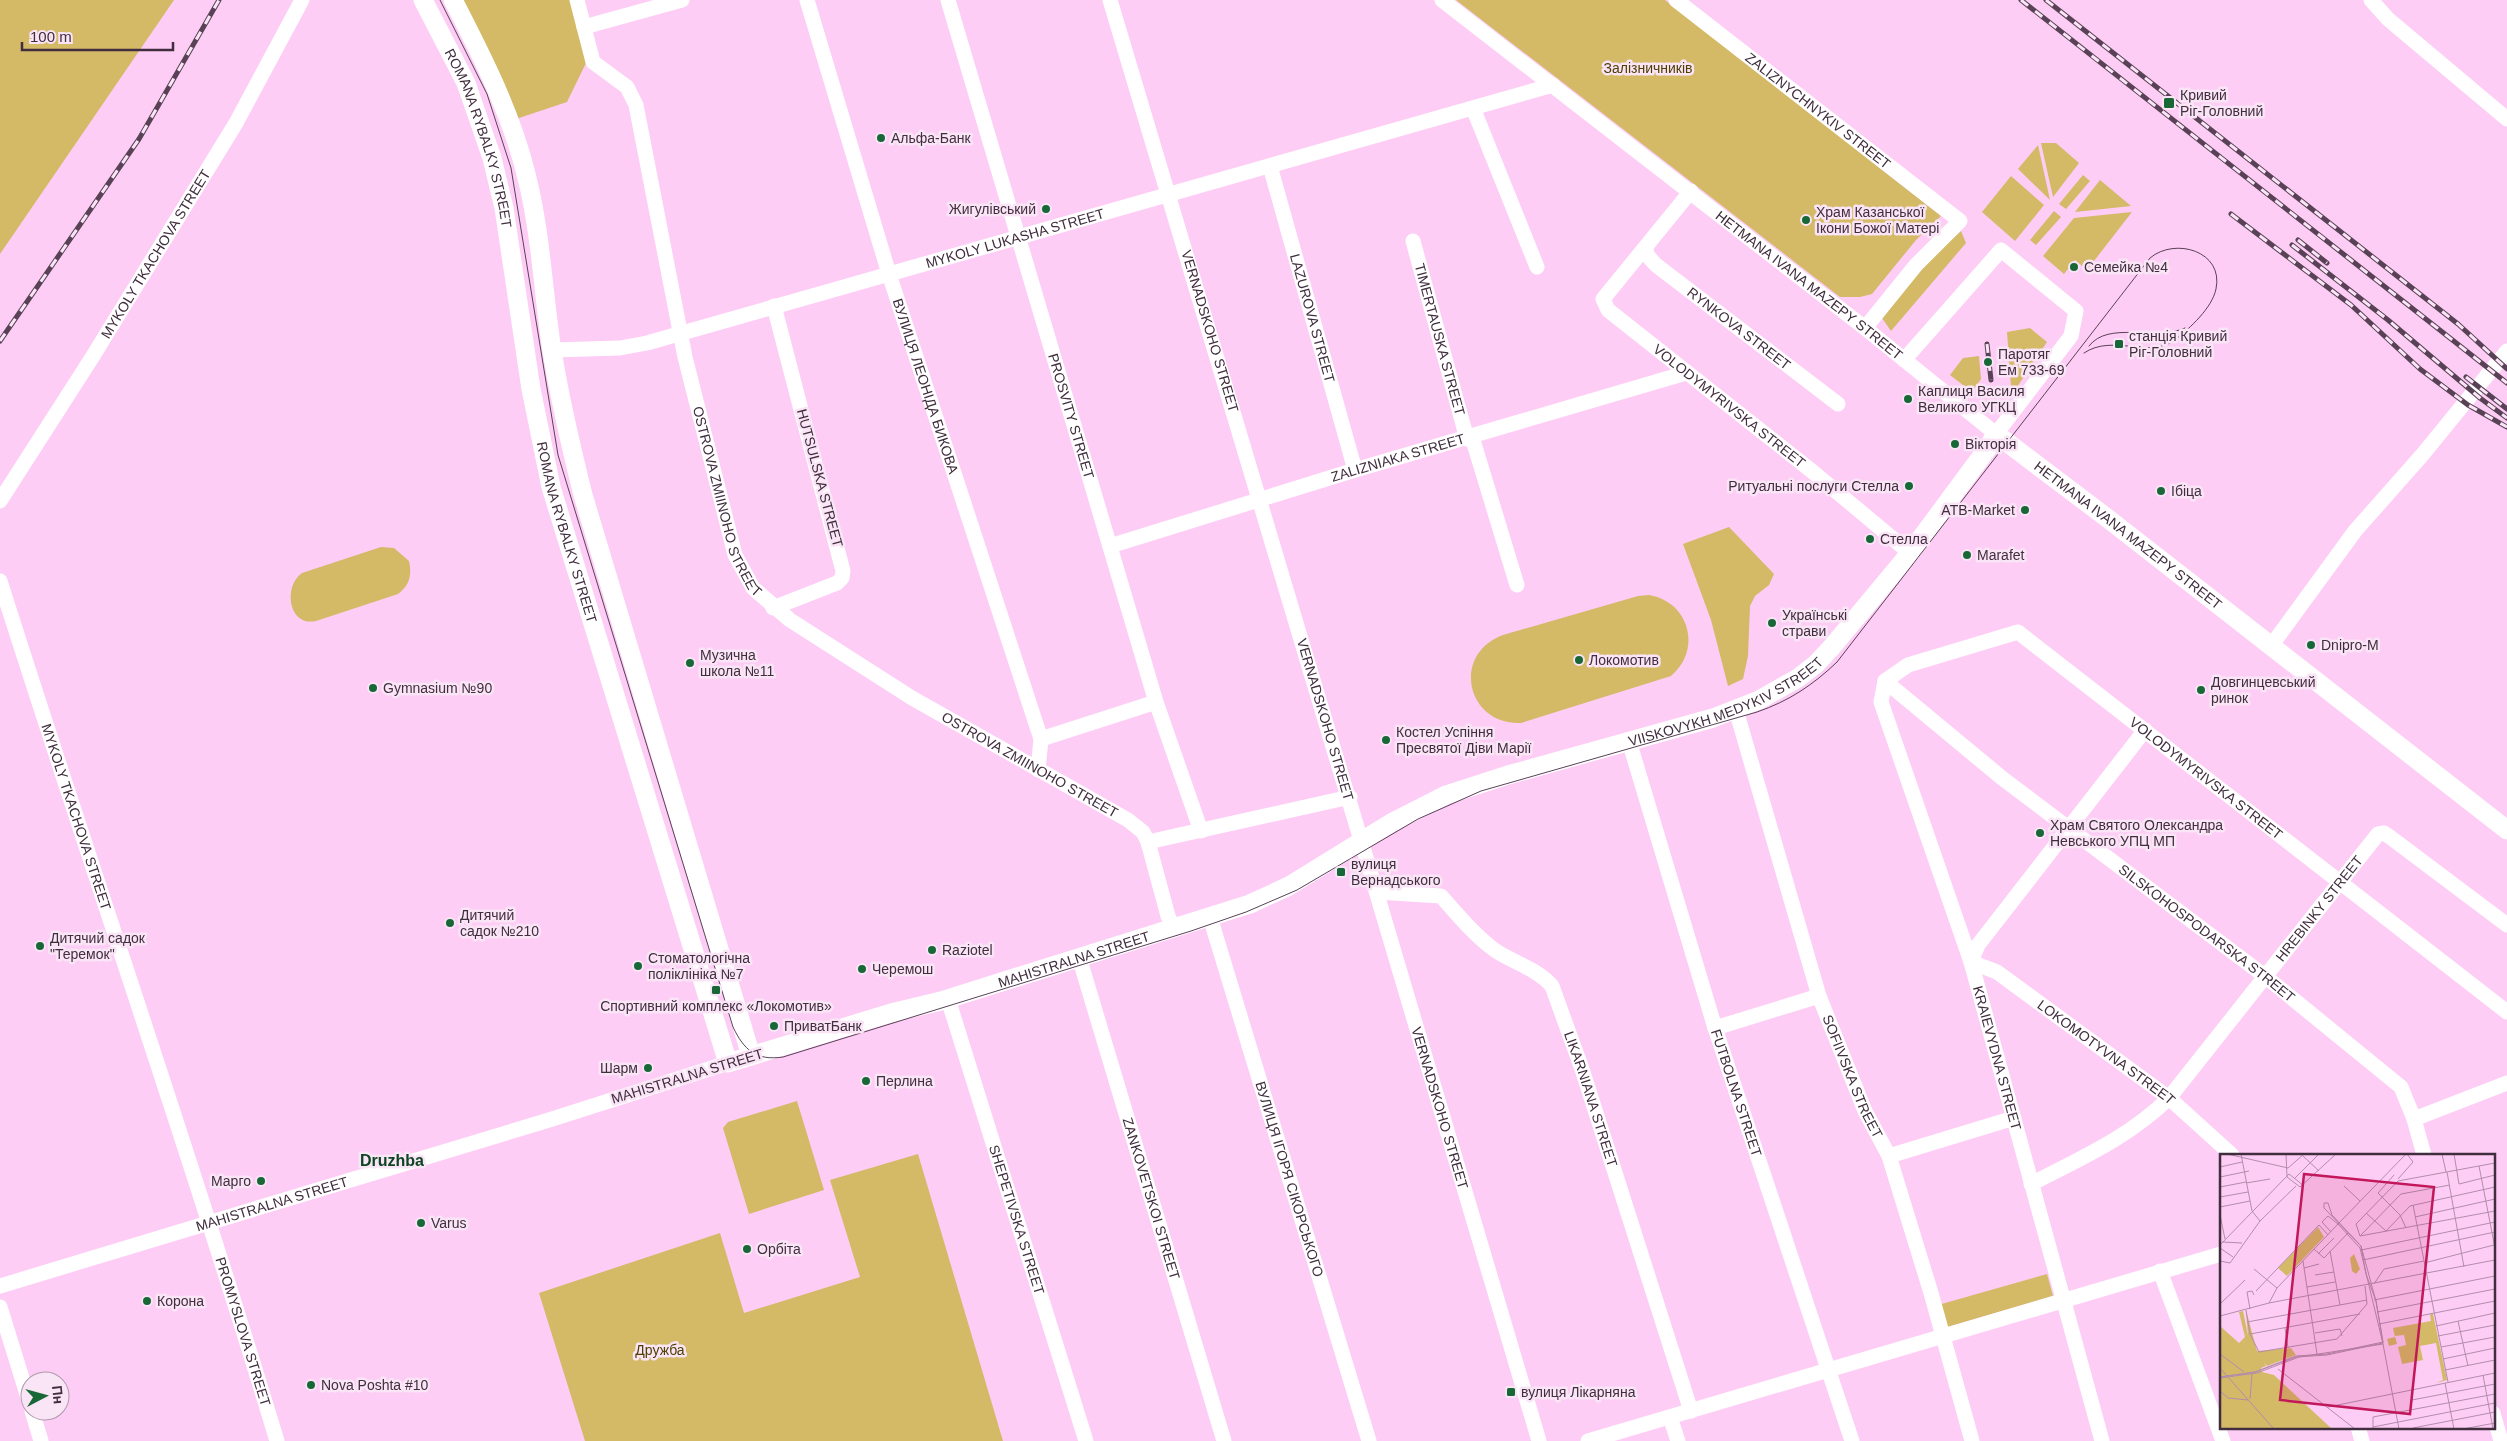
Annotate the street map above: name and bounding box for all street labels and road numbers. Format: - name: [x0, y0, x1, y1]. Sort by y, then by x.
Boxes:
- street label: ROMANA RYBALKY STREET: [442, 46, 515, 229]
- street label: ZALIZNYCHNYKIV STREET: [1742, 49, 1894, 172]
- street label: MYKOLY TKACHOVA STREET: [98, 166, 214, 341]
- street label: MYKOLY LUKASHA STREET: [924, 205, 1106, 271]
- street label: HETMANA IVANA MAZEPY STREET: [1713, 207, 1906, 363]
- street label: VERNADSKOHO STREET: [1178, 248, 1242, 414]
- street label: LAZUROVA STREET: [1287, 252, 1338, 385]
- street label: TIMERTAUSKA STREET: [1411, 262, 1468, 418]
- street label: RYNKOVA STREET: [1684, 284, 1794, 373]
- street label: ВУЛИЦЯ ЛЕОНІДА БИКОВА: [890, 296, 962, 476]
- street label: VOLODYMYRIVSKA STREET: [1650, 341, 1809, 471]
- street label: PROSVITY STREET: [1045, 352, 1098, 481]
- street label: OSTROVA ZMIINOHO STREET: [690, 405, 765, 600]
- street label: HUTSULSKA STREET: [794, 407, 846, 549]
- street label: ZALIZNIAKA STREET: [1329, 430, 1467, 485]
- street label: ROMANA RYBALKY STREET: [534, 440, 600, 625]
- street label: HETMANA IVANA MAZEPY STREET: [2031, 458, 2225, 613]
- street label: VERNADSKOHO STREET: [1294, 637, 1357, 803]
- street label: VIISKOVYKH MEDYKIV STREET: [1626, 654, 1826, 749]
- street label: OSTROVA ZMIINOHO STREET: [939, 708, 1121, 821]
- street label: VOLODYMYRIVSKA STREET: [2126, 714, 2286, 843]
- street label: MYKOLY TKACHOVA STREET: [38, 722, 115, 913]
- street label: HREBINKY STREET: [2272, 852, 2366, 965]
- street label: SILSKOHOSPODARSKA STREET: [2116, 861, 2299, 1006]
- street label: MAHISTRALNA STREET: [996, 928, 1152, 991]
- street label: KRAIEVYDNA STREET: [1970, 984, 2025, 1132]
- street label: LOKOMOTYVNA STREET: [2034, 996, 2179, 1108]
- street label: SOFIIVSKA STREET: [1819, 1013, 1886, 1141]
- street label: VERNADSKOHO STREET: [1408, 1025, 1472, 1191]
- street label: FUTBOLNA STREET: [1708, 1027, 1765, 1159]
- street label: LIKARNIANA STREET: [1561, 1029, 1621, 1169]
- street label: MAHISTRALNA STREET: [609, 1045, 765, 1107]
- street label: ВУЛИЦЯ ІГОРЯ СІКОРСЬКОГО: [1252, 1079, 1327, 1279]
- street label: ZANKOVETSKOI STREET: [1120, 1116, 1183, 1282]
- street label: SHEPETIVSKA STREET: [986, 1143, 1048, 1297]
- street label: MAHISTRALNA STREET: [194, 1173, 350, 1234]
- street label: PROMYSLOVA STREET: [212, 1255, 274, 1409]

